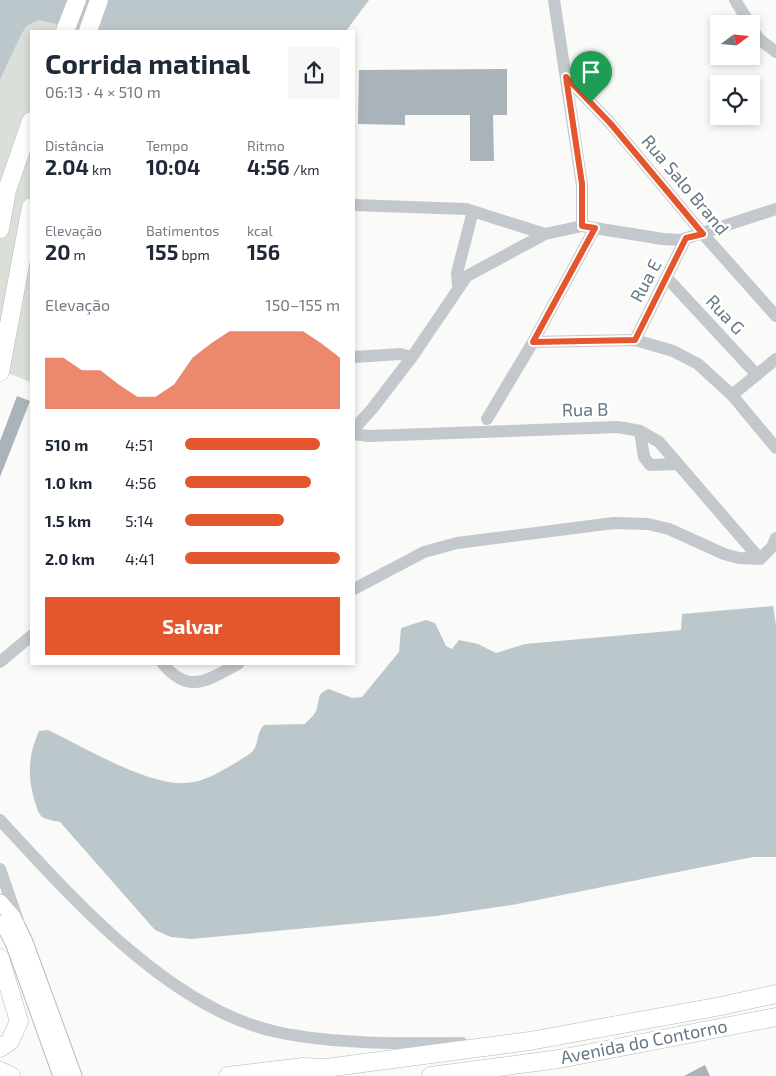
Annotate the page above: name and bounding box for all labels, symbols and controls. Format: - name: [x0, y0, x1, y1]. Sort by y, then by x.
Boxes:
- north arrow: [710, 15, 760, 65]
- map controls: [710, 15, 760, 125]
- text: Corrida matinal: [45, 46, 250, 80]
- button: share: [288, 47, 340, 99]
- pin: [570, 51, 612, 102]
- icon: arrive: [577, 58, 605, 86]
- button: locate: [710, 75, 760, 125]
- text: 06:13 · 4 × 510 m: [45, 82, 161, 101]
- street label: Rua Salo Brand: [638, 130, 734, 239]
- text: Distância: [45, 137, 104, 154]
- text: Tempo: [146, 137, 188, 154]
- text: Ritmo: [247, 137, 285, 154]
- text: 2.04: [45, 154, 89, 179]
- text: 10:04: [146, 154, 200, 179]
- text: 4:56: [247, 154, 290, 179]
- text: km: [89, 161, 111, 178]
- text: /km: [290, 161, 320, 178]
- text: Elevação: [45, 222, 102, 239]
- text: Batimentos: [146, 222, 220, 239]
- text: kcal: [247, 222, 273, 239]
- text: 20: [45, 239, 70, 264]
- text: 155: [146, 239, 178, 264]
- text: 156: [247, 239, 280, 264]
- text: m: [70, 246, 86, 263]
- text: bpm: [178, 246, 210, 263]
- street label: Rua E: [625, 255, 665, 306]
- street label: Rua G: [702, 290, 750, 339]
- text: Elevação: [45, 295, 110, 314]
- text: 150–155 m: [265, 295, 340, 314]
- street label: Rua B: [562, 398, 608, 420]
- text: 510 m: [45, 435, 88, 454]
- text: 4:51: [125, 435, 154, 454]
- text: 1.0 km: [45, 473, 92, 492]
- text: 4:56: [125, 473, 156, 492]
- text: 1.5 km: [45, 511, 91, 530]
- text: 5:14: [125, 511, 154, 530]
- text: 2.0 km: [45, 549, 95, 568]
- text: 4:41: [125, 549, 155, 568]
- button: Salvar: [45, 597, 340, 655]
- street label: Avenida do Contorno: [558, 1014, 729, 1068]

